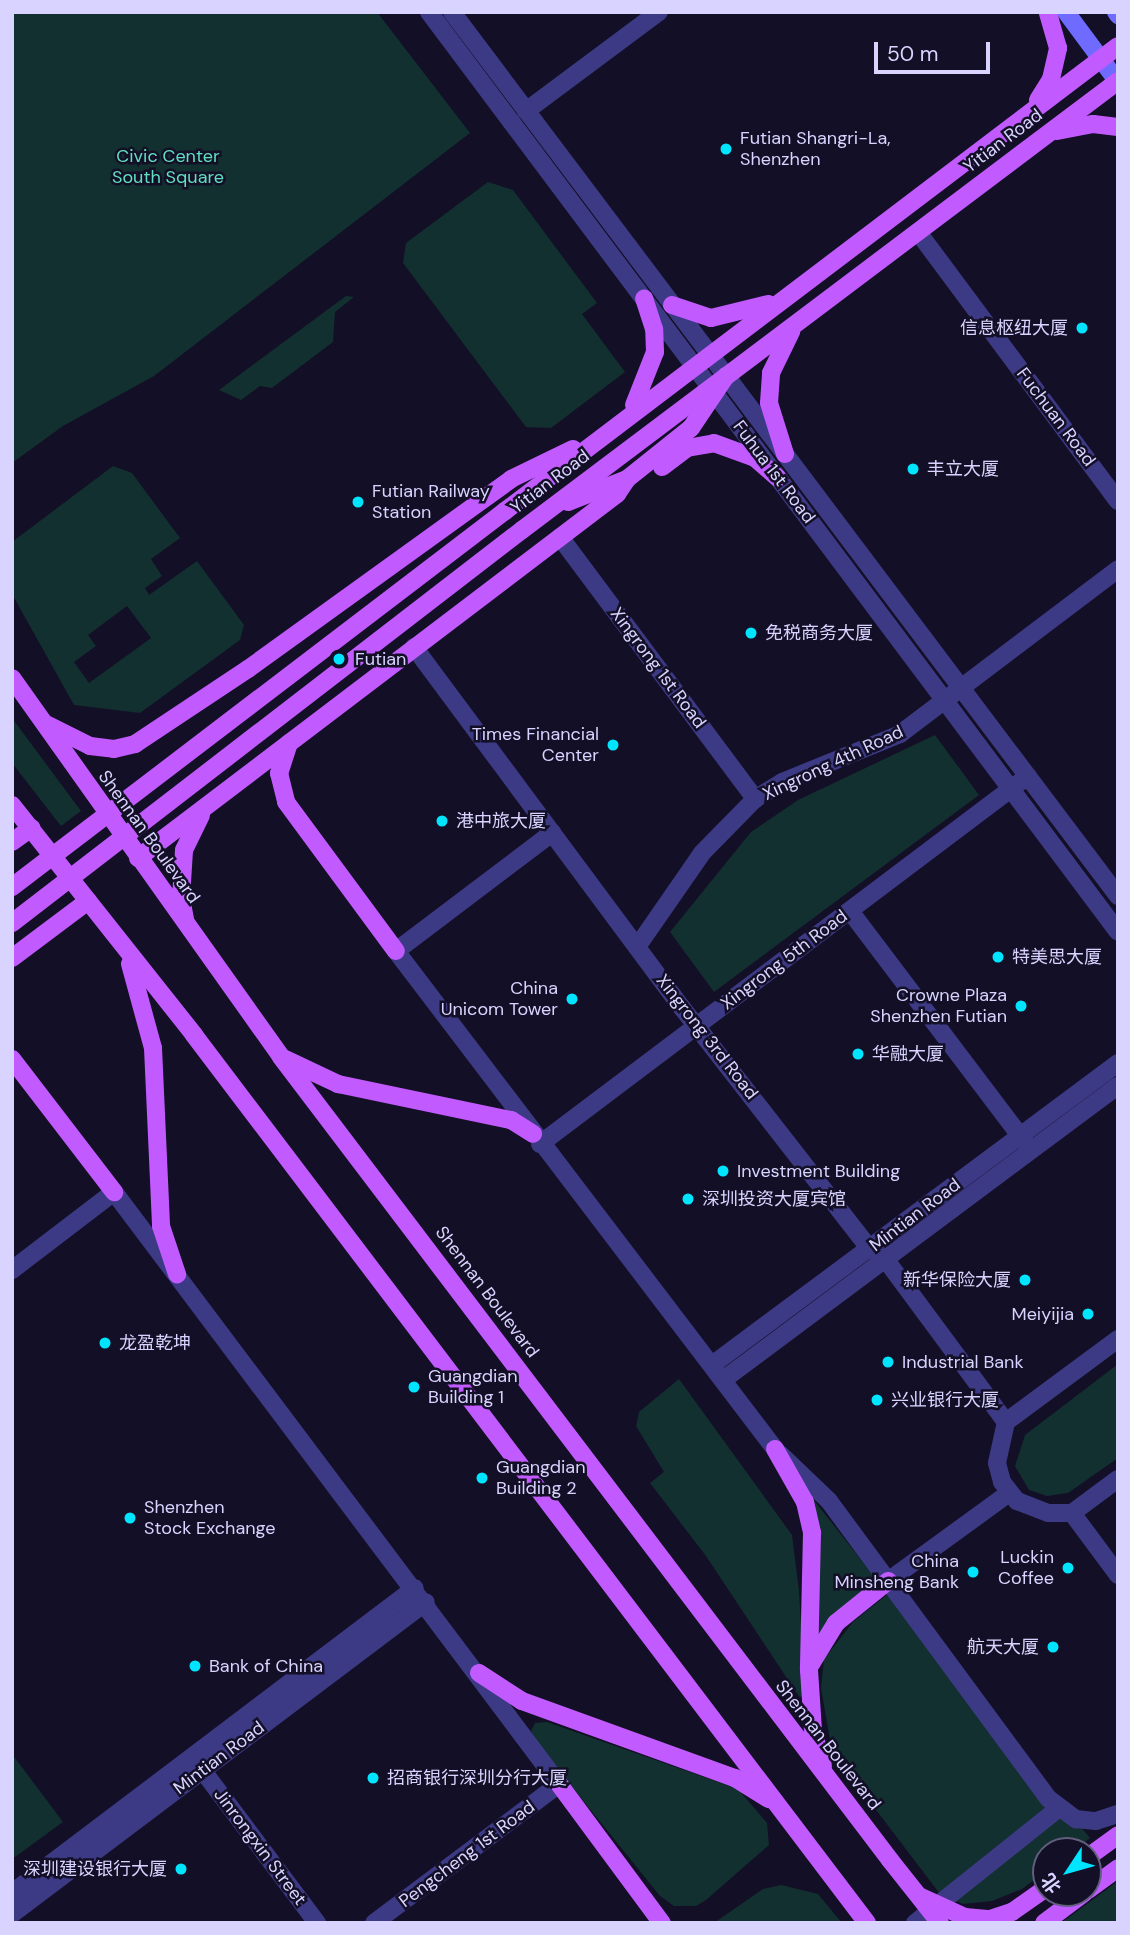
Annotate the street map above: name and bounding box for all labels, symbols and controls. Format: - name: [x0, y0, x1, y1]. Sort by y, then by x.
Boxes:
- scale bar: [878, 28, 993, 72]
- text: 50 m: [887, 40, 938, 68]
- street label: Yitian Road: [959, 104, 1047, 178]
- place label: Futian Shangri-La, Shenzhen: [740, 128, 890, 170]
- marker: Futian Shangri-La, Shenzhen: [718, 141, 734, 157]
- park label: Civic Center South Square: [112, 146, 224, 188]
- place label: 信息枢纽大厦: [960, 317, 1068, 339]
- marker: 信息枢纽大厦: [1074, 320, 1090, 336]
- street label: Fuchuan Road: [1012, 363, 1100, 471]
- street label: Fuhua 1st Road: [728, 416, 820, 528]
- street label: Yitian Road: [506, 445, 594, 519]
- place label: 丰立大厦: [927, 458, 999, 480]
- marker: 丰立大厦: [905, 461, 921, 477]
- place label: Futian Railway Station: [372, 481, 490, 524]
- marker: Futian Railway Station: [350, 494, 366, 510]
- street label: Xingrong 1st Road: [606, 603, 710, 733]
- place label: 免税商务大厦: [765, 622, 873, 644]
- marker: 免税商务大厦: [743, 625, 759, 641]
- place label: Futian: [355, 648, 406, 670]
- marker: Futian: [329, 649, 349, 669]
- street label: Xingrong 4th Road: [759, 721, 907, 805]
- place label: Times Financial Center: [472, 724, 599, 766]
- marker: Times Financial Center: [605, 737, 621, 753]
- street label: Shennan Boulevard: [94, 766, 204, 908]
- place label: 港中旅大厦: [456, 810, 546, 832]
- marker: 港中旅大厦: [434, 813, 450, 829]
- street label: Xingrong 5th Road: [716, 905, 852, 1015]
- place label: 特美思大厦: [1012, 946, 1102, 968]
- marker: 特美思大厦: [990, 949, 1006, 965]
- street label: Xingrong 3rd Road: [652, 970, 762, 1104]
- place label: China Unicom Tower: [441, 978, 558, 1020]
- place label: Crowne Plaza Shenzhen Futian: [870, 985, 1007, 1028]
- marker: China Unicom Tower: [564, 991, 580, 1007]
- marker: Crowne Plaza Shenzhen Futian: [1013, 998, 1029, 1014]
- place label: 华融大厦: [872, 1043, 944, 1065]
- marker: 华融大厦: [850, 1046, 866, 1062]
- place label: Investment Building: [737, 1160, 900, 1182]
- marker: Investment Building: [715, 1163, 731, 1179]
- street label: Mintian Road: [865, 1174, 965, 1256]
- place label: 深圳投资大厦宾馆: [702, 1188, 846, 1210]
- marker: 深圳投资大厦宾馆: [680, 1191, 696, 1207]
- street label: Shennan Boulevard: [431, 1222, 543, 1362]
- place label: 新华保险大厦: [903, 1269, 1011, 1291]
- marker: 新华保险大厦: [1017, 1272, 1033, 1288]
- place label: Meiyijia: [1012, 1303, 1074, 1325]
- marker: Meiyijia: [1080, 1306, 1096, 1322]
- place label: 龙盈乾坤: [119, 1332, 191, 1354]
- marker: 龙盈乾坤: [97, 1335, 113, 1351]
- place label: Industrial Bank: [902, 1351, 1023, 1373]
- marker: Industrial Bank: [880, 1354, 896, 1370]
- place label: Guangdian Building 1: [428, 1366, 517, 1408]
- marker: Guangdian Building 1: [406, 1379, 422, 1395]
- place label: 兴业银行大厦: [891, 1389, 999, 1411]
- marker: 兴业银行大厦: [869, 1392, 885, 1408]
- place label: Guangdian Building 2: [496, 1457, 585, 1500]
- marker: Guangdian Building 2: [474, 1470, 490, 1486]
- place label: Shenzhen Stock Exchange: [144, 1497, 275, 1540]
- marker: Shenzhen Stock Exchange: [122, 1510, 138, 1526]
- place label: Luckin Coffee: [998, 1547, 1054, 1590]
- place label: China Minsheng Bank: [834, 1551, 959, 1594]
- marker: Luckin Coffee: [1060, 1560, 1076, 1576]
- marker: China Minsheng Bank: [965, 1564, 981, 1580]
- place label: 航天大厦: [967, 1636, 1039, 1658]
- marker: 航天大厦: [1045, 1639, 1061, 1655]
- place label: Bank of China: [209, 1655, 323, 1677]
- marker: Bank of China: [187, 1658, 203, 1674]
- street label: Shennan Boulevard: [771, 1676, 885, 1814]
- street label: Mintian Road: [169, 1717, 269, 1799]
- place label: 招商银行深圳分行大厦: [387, 1767, 567, 1789]
- marker: 招商银行深圳分行大厦: [365, 1770, 381, 1786]
- street label: Jinrongxin Street: [209, 1784, 311, 1910]
- street label: Pengcheng 1st Road: [395, 1796, 539, 1912]
- north arrow: [1032, 1837, 1102, 1907]
- place label: 深圳建设银行大厦: [23, 1858, 167, 1880]
- marker: 深圳建设银行大厦: [173, 1861, 189, 1877]
- text: 北: [1036, 1868, 1067, 1899]

